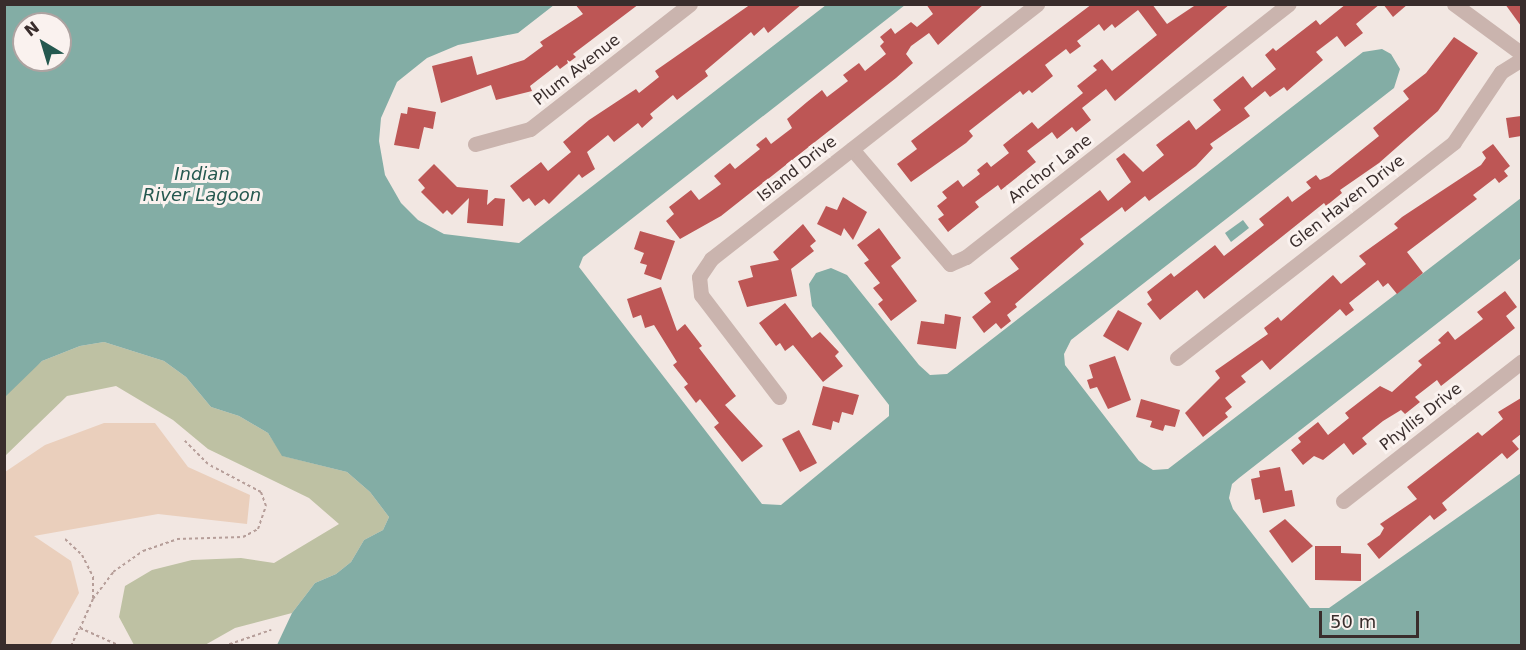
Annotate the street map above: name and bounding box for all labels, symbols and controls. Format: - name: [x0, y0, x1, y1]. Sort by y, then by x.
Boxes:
- north arrow: [12, 12, 72, 72]
- text: N: [21, 17, 43, 41]
- street label: Plum Avenue: [530, 30, 624, 110]
- street label: Anchor Lane: [1005, 131, 1095, 207]
- street label: Island Drive: [754, 132, 840, 206]
- street label: Glen Haven Drive: [1286, 151, 1408, 253]
- water label: Indian River Lagoon: [143, 164, 261, 207]
- street label: Phyllis Drive: [1376, 379, 1466, 455]
- scale bar: [1322, 599, 1422, 637]
- text: 50 m: [1330, 611, 1376, 632]

